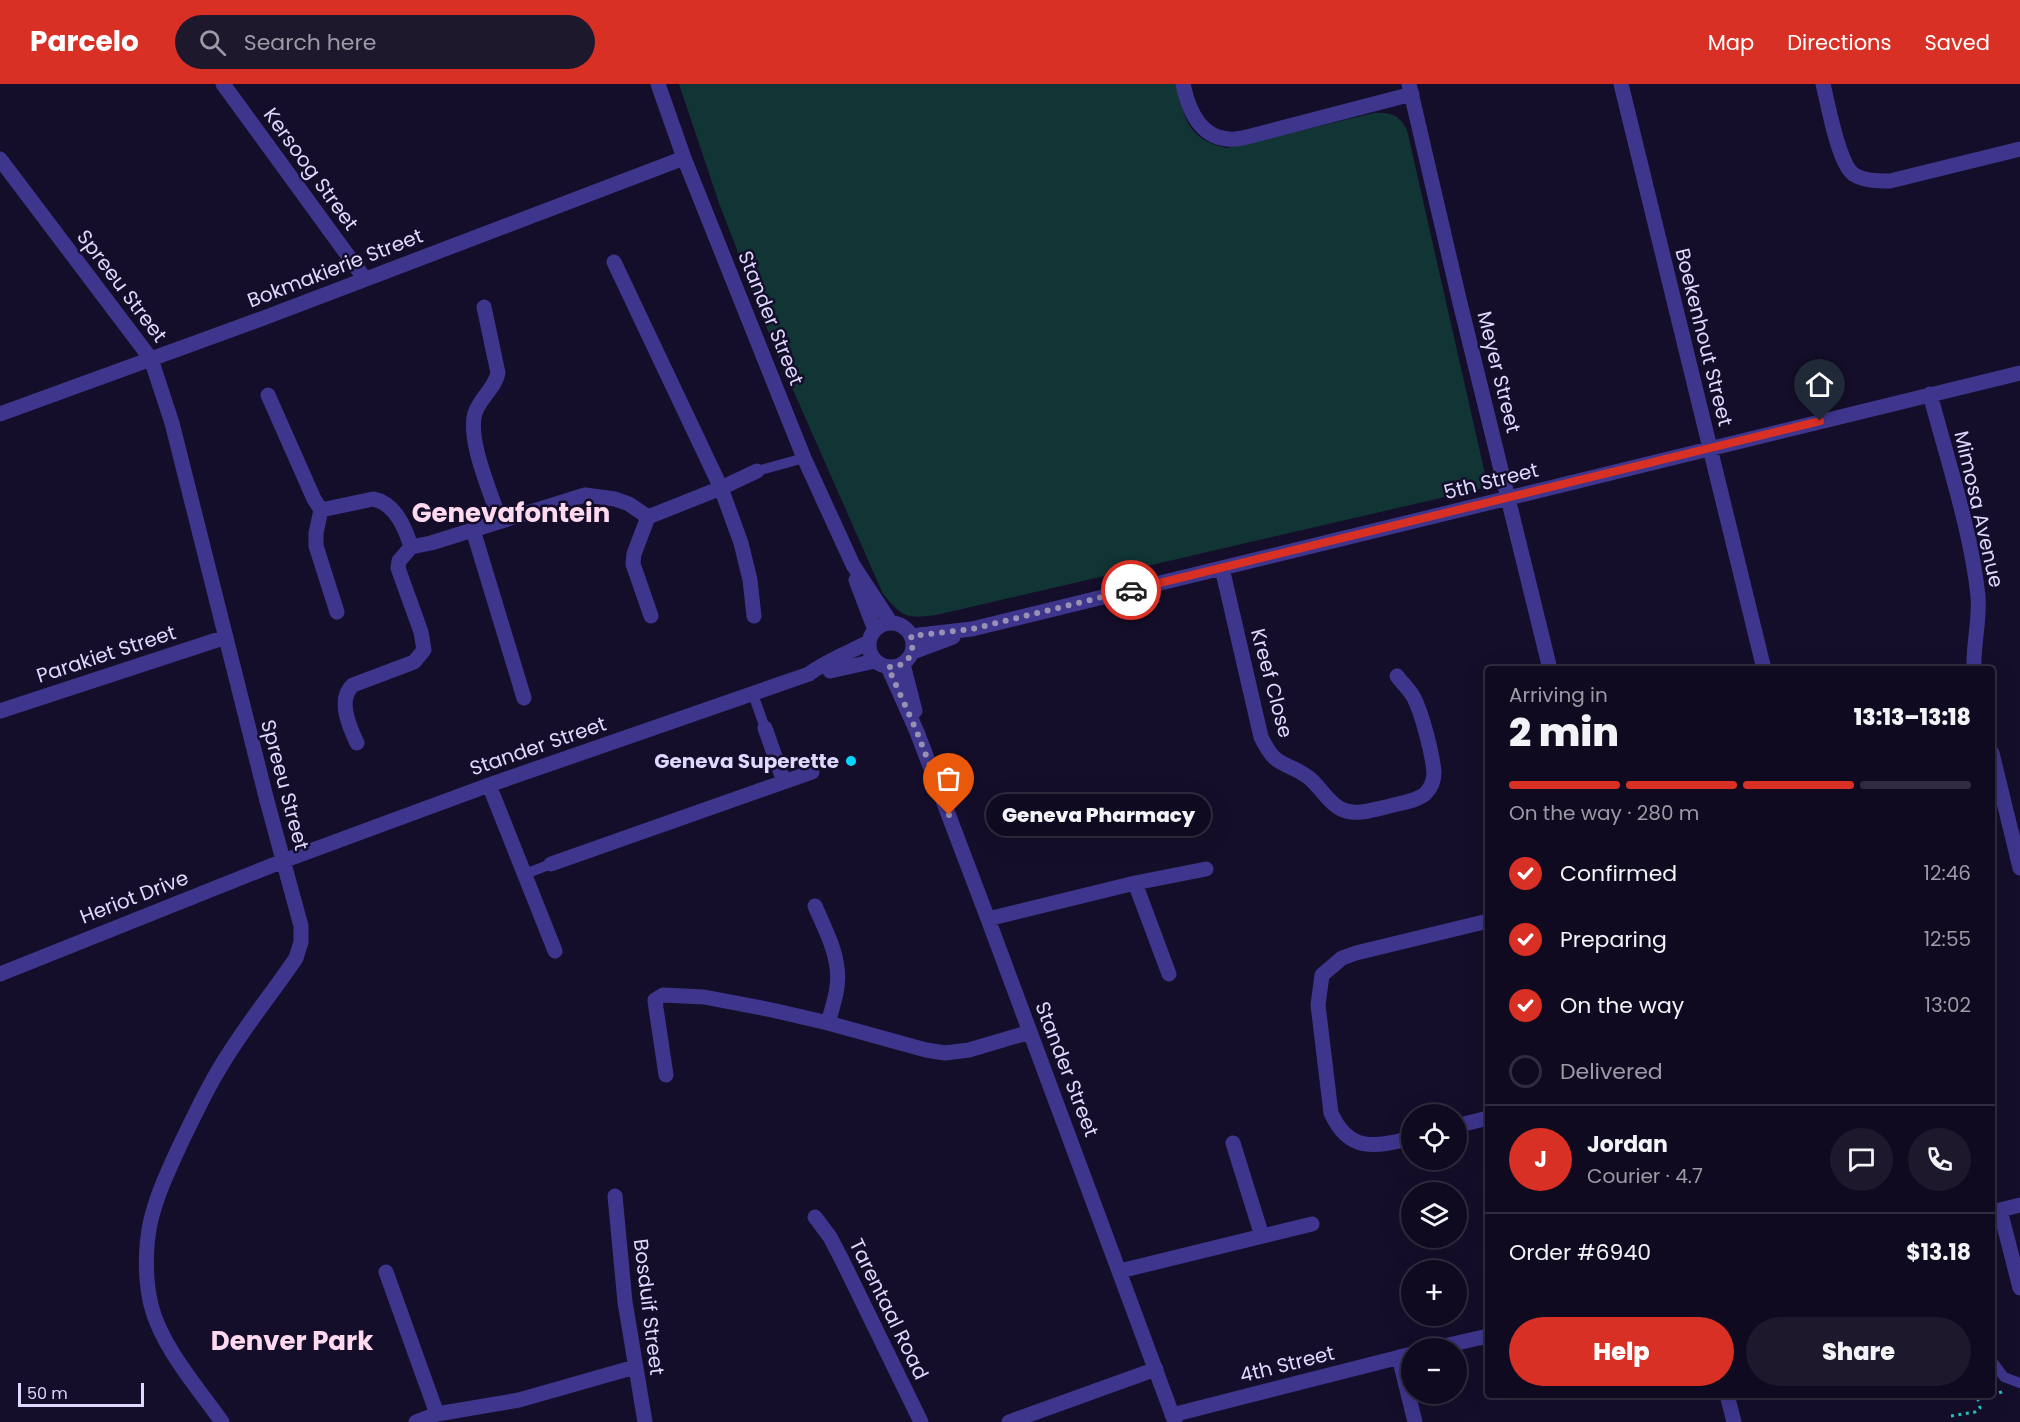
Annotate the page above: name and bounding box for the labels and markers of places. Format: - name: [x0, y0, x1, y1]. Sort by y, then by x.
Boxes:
- pin: [1794, 359, 1845, 421]
- place label: Geneva Superette: [654, 747, 839, 775]
- pin: [923, 753, 974, 815]
- marker: Geneva Superette: [844, 754, 858, 768]
- callout: Geneva Pharmacy: [985, 794, 1210, 836]

